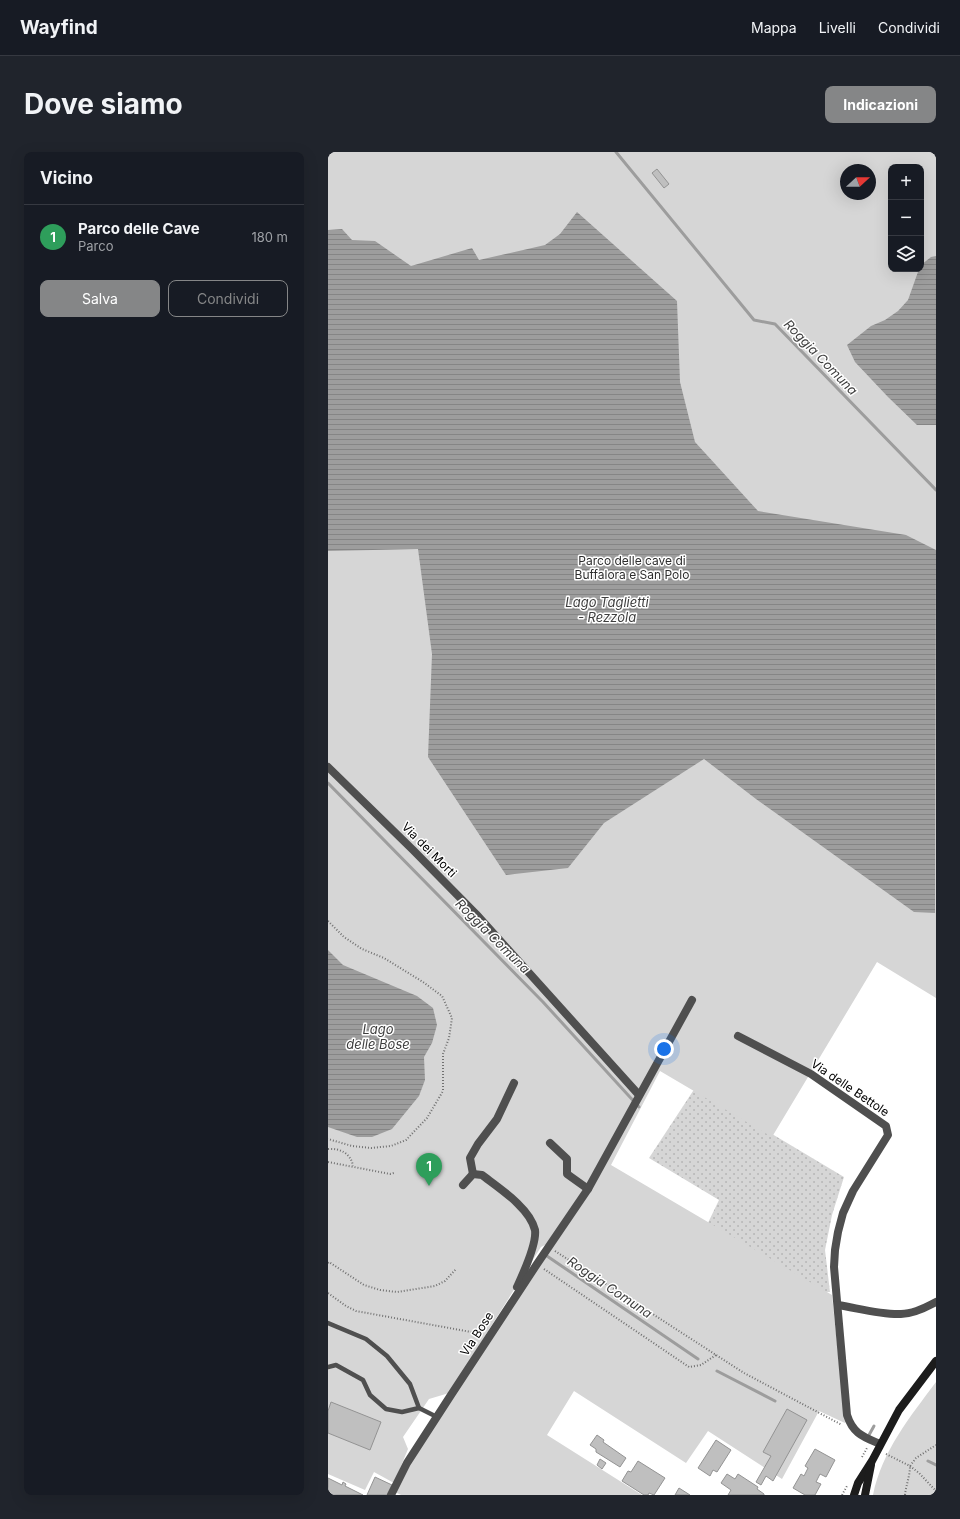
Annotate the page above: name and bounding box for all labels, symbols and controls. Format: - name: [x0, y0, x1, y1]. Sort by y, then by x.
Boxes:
- text: Wayfind: [20, 16, 98, 39]
- text: Mappa: [751, 19, 797, 36]
- text: Livelli: [819, 19, 856, 36]
- text: Condividi: [878, 19, 940, 36]
- button: Indicazioni: [825, 86, 936, 123]
- text: Dove siamo: [24, 87, 183, 121]
- north arrow: [840, 164, 876, 200]
- map controls: [888, 164, 924, 272]
- button: +: [888, 164, 924, 200]
- text: Vicino: [40, 168, 93, 188]
- button: −: [888, 200, 924, 236]
- text: Parco delle Cave: [78, 219, 200, 238]
- text: 1: [50, 229, 56, 245]
- text: 180 m: [251, 229, 288, 245]
- button: layers: [888, 236, 924, 272]
- text: Parco: [78, 238, 114, 254]
- button: Salva: [40, 280, 160, 317]
- button: Condividi: [168, 280, 288, 317]
- water label: Roggia Comuna: [781, 316, 861, 398]
- park label: Parco delle cave di Buffalora e San Polo: [575, 553, 689, 582]
- water label: Lago Taglietti - Rezzola: [565, 594, 649, 625]
- street label: Via dei Morti: [399, 819, 460, 880]
- water label: Roggia Comuna: [452, 895, 534, 977]
- water label: Lago delle Bose: [346, 1021, 410, 1052]
- your location: [654, 1039, 674, 1059]
- street label: Via delle Bettole: [808, 1056, 892, 1119]
- pin: 1: [416, 1153, 442, 1186]
- water label: Roggia Comuna: [565, 1253, 655, 1321]
- street label: Via Bose: [457, 1309, 496, 1359]

